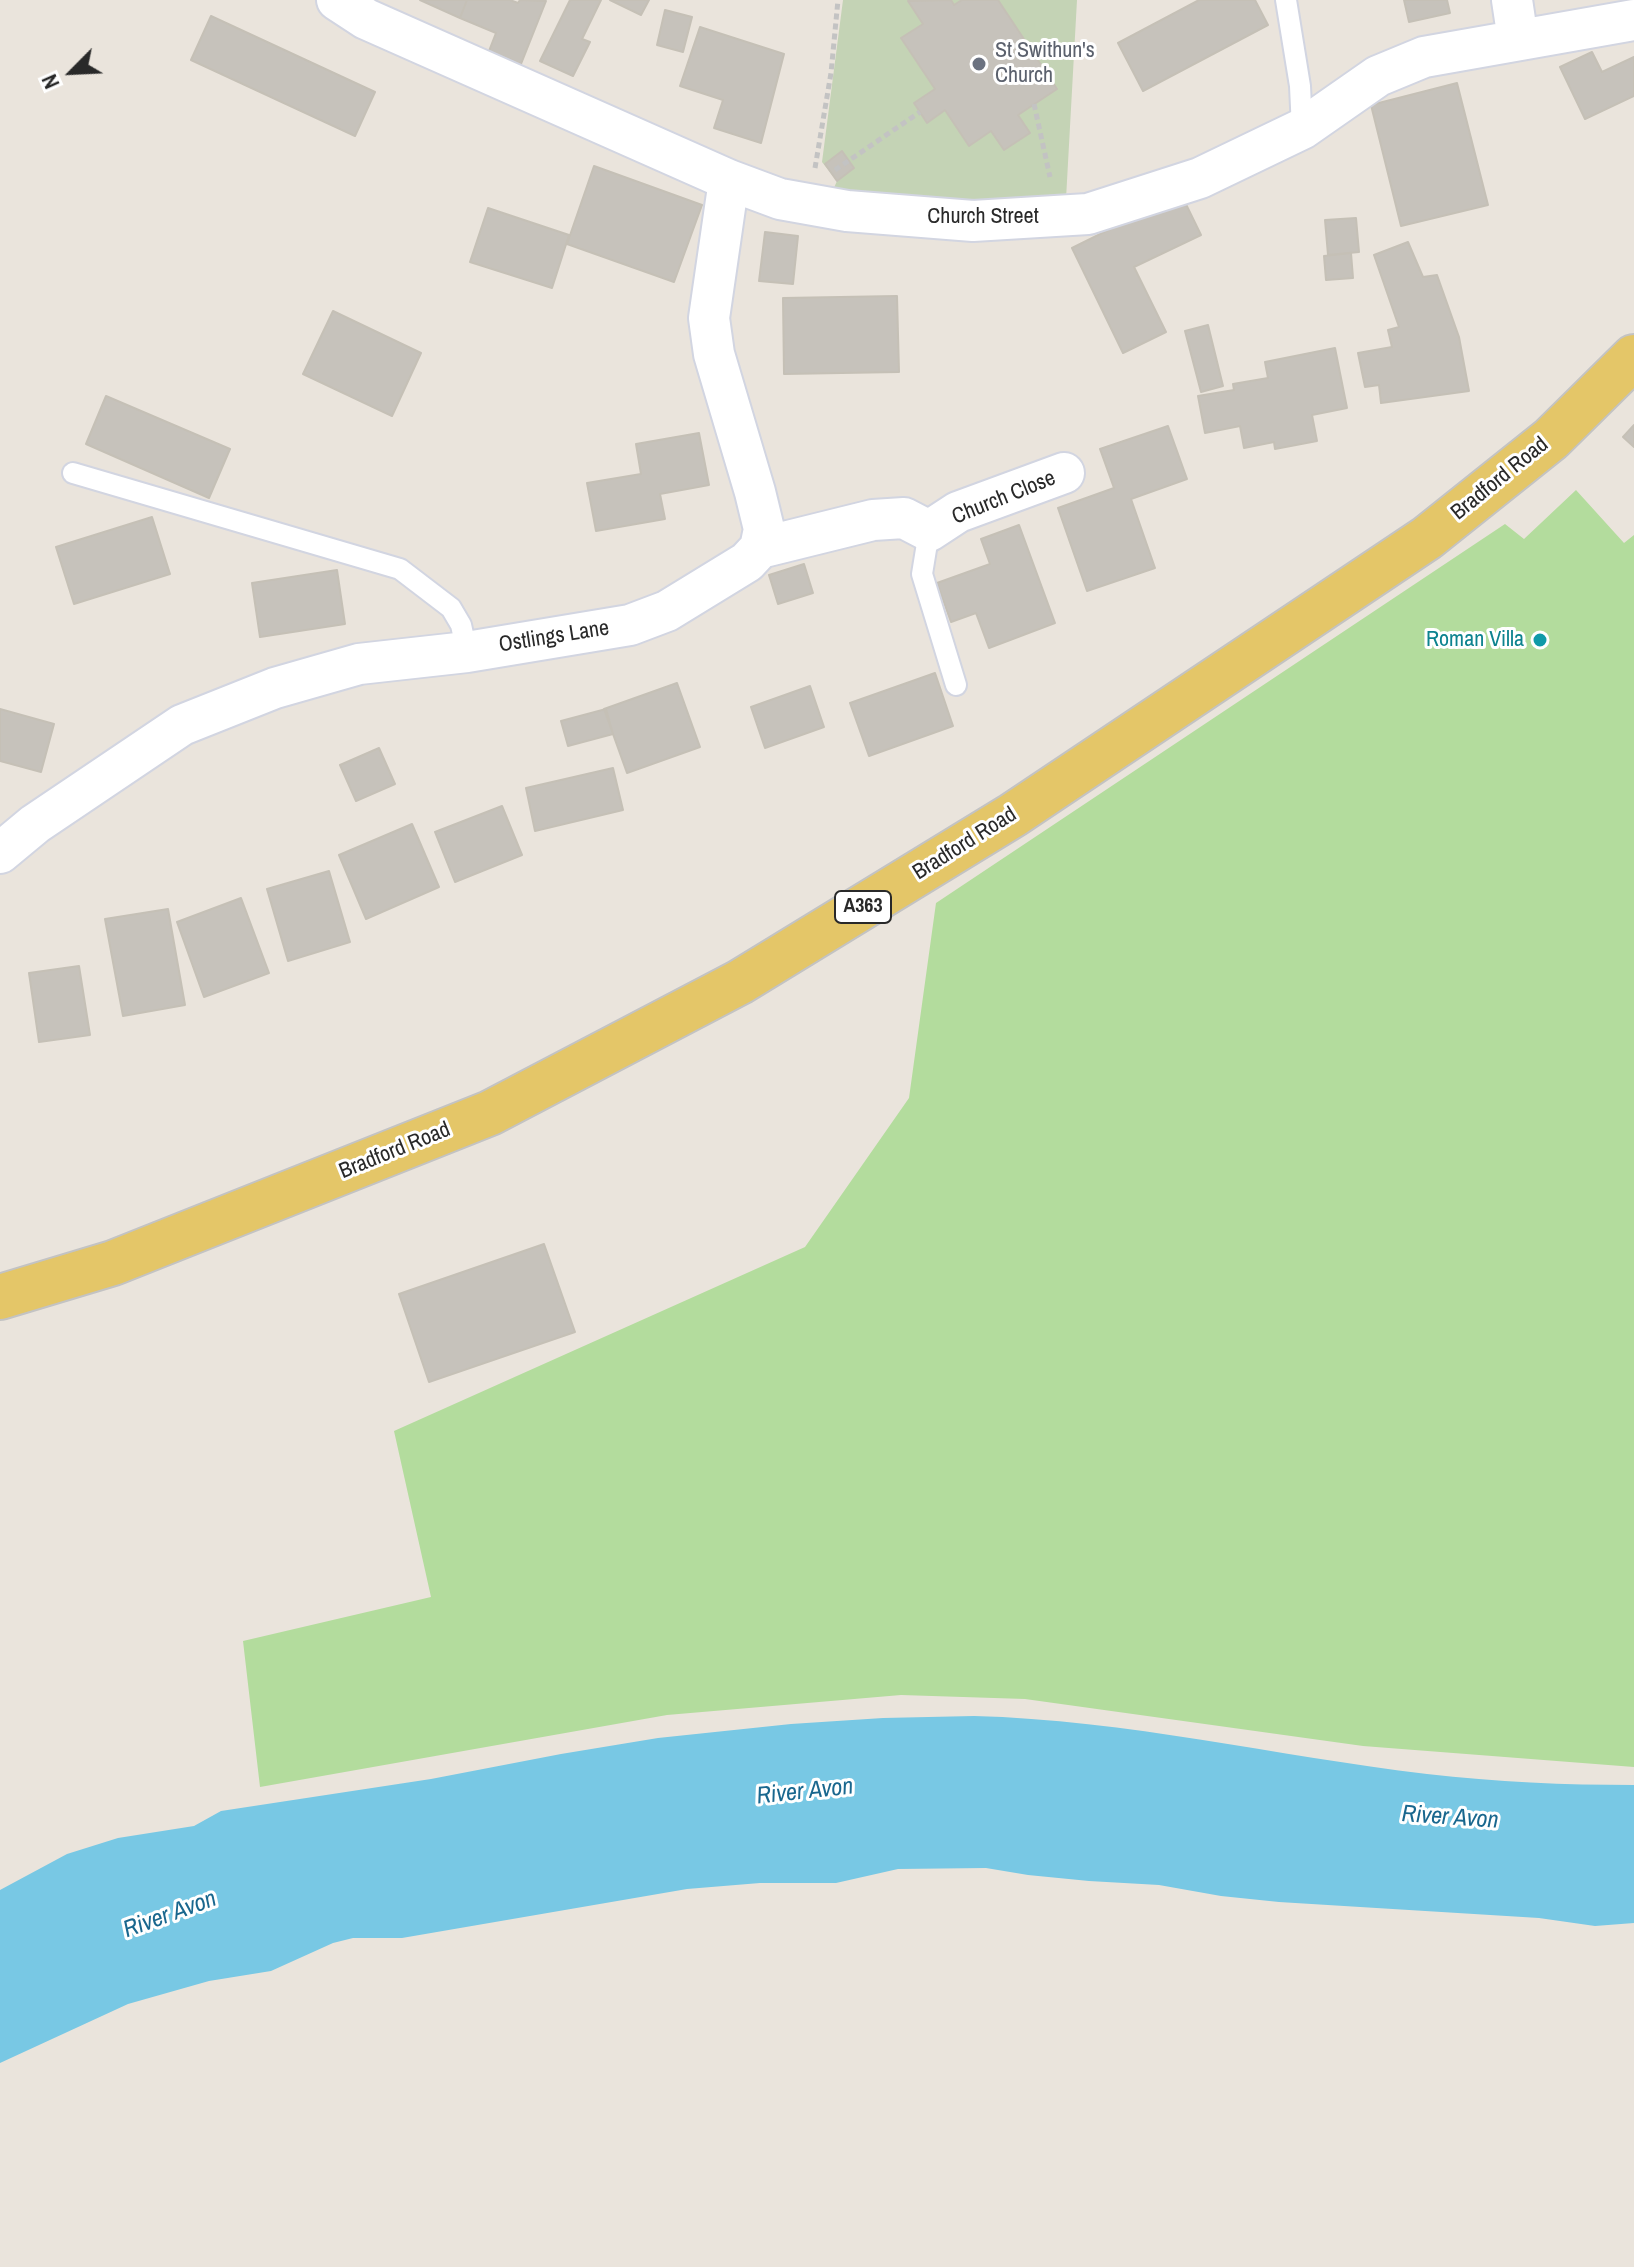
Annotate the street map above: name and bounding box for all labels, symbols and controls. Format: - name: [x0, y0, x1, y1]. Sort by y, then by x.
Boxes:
- north arrow: [32, 32, 112, 112]
- place label: St Swithun's Church: [995, 38, 1095, 90]
- marker: St Swithun's Church: [970, 55, 988, 73]
- text: N: [34, 70, 66, 94]
- street label: Church Street: [927, 204, 1039, 230]
- street label: Bradford Road: [1446, 432, 1554, 526]
- street label: Church Close: [948, 465, 1060, 531]
- street label: Ostlings Lane: [497, 615, 611, 659]
- place label: Roman Villa: [1426, 627, 1524, 653]
- marker: Roman Villa: [1531, 631, 1549, 649]
- street label: Bradford Road: [908, 802, 1022, 886]
- road number: A363: [835, 891, 891, 923]
- street label: Bradford Road: [336, 1117, 454, 1185]
- water label: River Avon: [755, 1773, 855, 1811]
- water label: River Avon: [1401, 1800, 1499, 1836]
- water label: River Avon: [120, 1885, 220, 1945]

